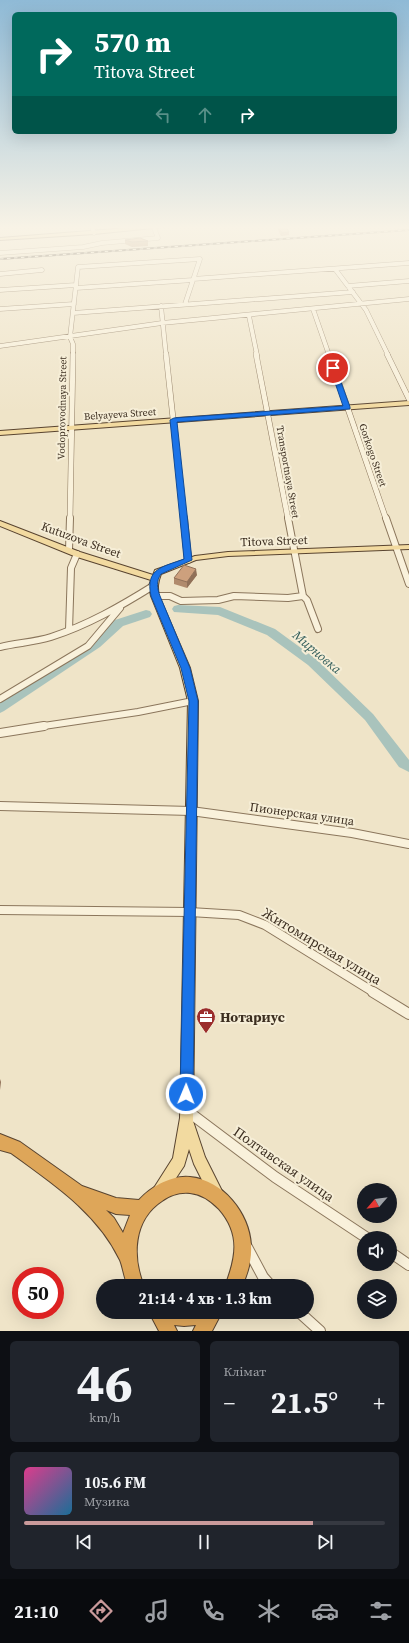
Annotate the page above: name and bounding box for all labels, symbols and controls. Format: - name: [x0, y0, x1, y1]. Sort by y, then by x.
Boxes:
- text: 570 m: [94, 23, 171, 61]
- icon: right: [28, 28, 80, 80]
- text: Titova Street: [94, 59, 195, 84]
- icon: left: [152, 104, 174, 126]
- icon: ahead: [194, 104, 216, 126]
- icon: right: [236, 104, 258, 126]
- pin: [316, 351, 350, 385]
- street label: Vodoprovodnaya Street: [55, 355, 69, 460]
- icon: arrive: [322, 357, 344, 379]
- street label: Belyayeva Street: [84, 405, 157, 423]
- street label: Gorkogo Street: [356, 422, 390, 489]
- street label: Transportnaya Street: [273, 425, 303, 520]
- street label: Kutuzova Street: [39, 518, 123, 562]
- street label: Titova Street: [240, 532, 308, 550]
- water label: Мирновка: [288, 626, 345, 678]
- street label: Пионерская улица: [249, 799, 356, 829]
- street label: Житомирская улица: [259, 902, 386, 990]
- office icon: Нотариус: [195, 1006, 217, 1034]
- place label: Нотариус: [220, 1007, 285, 1027]
- position arrow: [165, 1073, 207, 1115]
- street label: Полтавская улица: [229, 1122, 339, 1207]
- north arrow: [357, 1183, 397, 1223]
- map controls: [357, 1183, 397, 1319]
- button: sound: [357, 1231, 397, 1271]
- speed limit sign: 50: [12, 1267, 64, 1319]
- button: layers: [357, 1279, 397, 1319]
- text: 21:14 · 4 хв · 1.3 km: [138, 1288, 272, 1309]
- text: 46: [77, 1347, 133, 1418]
- text: Клімат: [224, 1363, 266, 1380]
- text: 21.5°: [270, 1382, 338, 1423]
- text: −: [224, 1388, 235, 1418]
- text: +: [373, 1388, 385, 1418]
- text: km/h: [89, 1409, 120, 1426]
- text: 105.6 FM: [84, 1472, 146, 1493]
- text: Музика: [84, 1493, 130, 1510]
- icon: previous: [73, 1531, 95, 1553]
- icon: pause: [193, 1531, 215, 1553]
- icon: next: [314, 1531, 336, 1553]
- icon: directions: [87, 1597, 115, 1625]
- icon: music: [143, 1597, 171, 1625]
- icon: phone: [199, 1597, 227, 1625]
- icon: climate: [255, 1597, 283, 1625]
- icon: car: [311, 1597, 339, 1625]
- icon: filters: [367, 1597, 395, 1625]
- text: 21:10: [14, 1599, 58, 1624]

